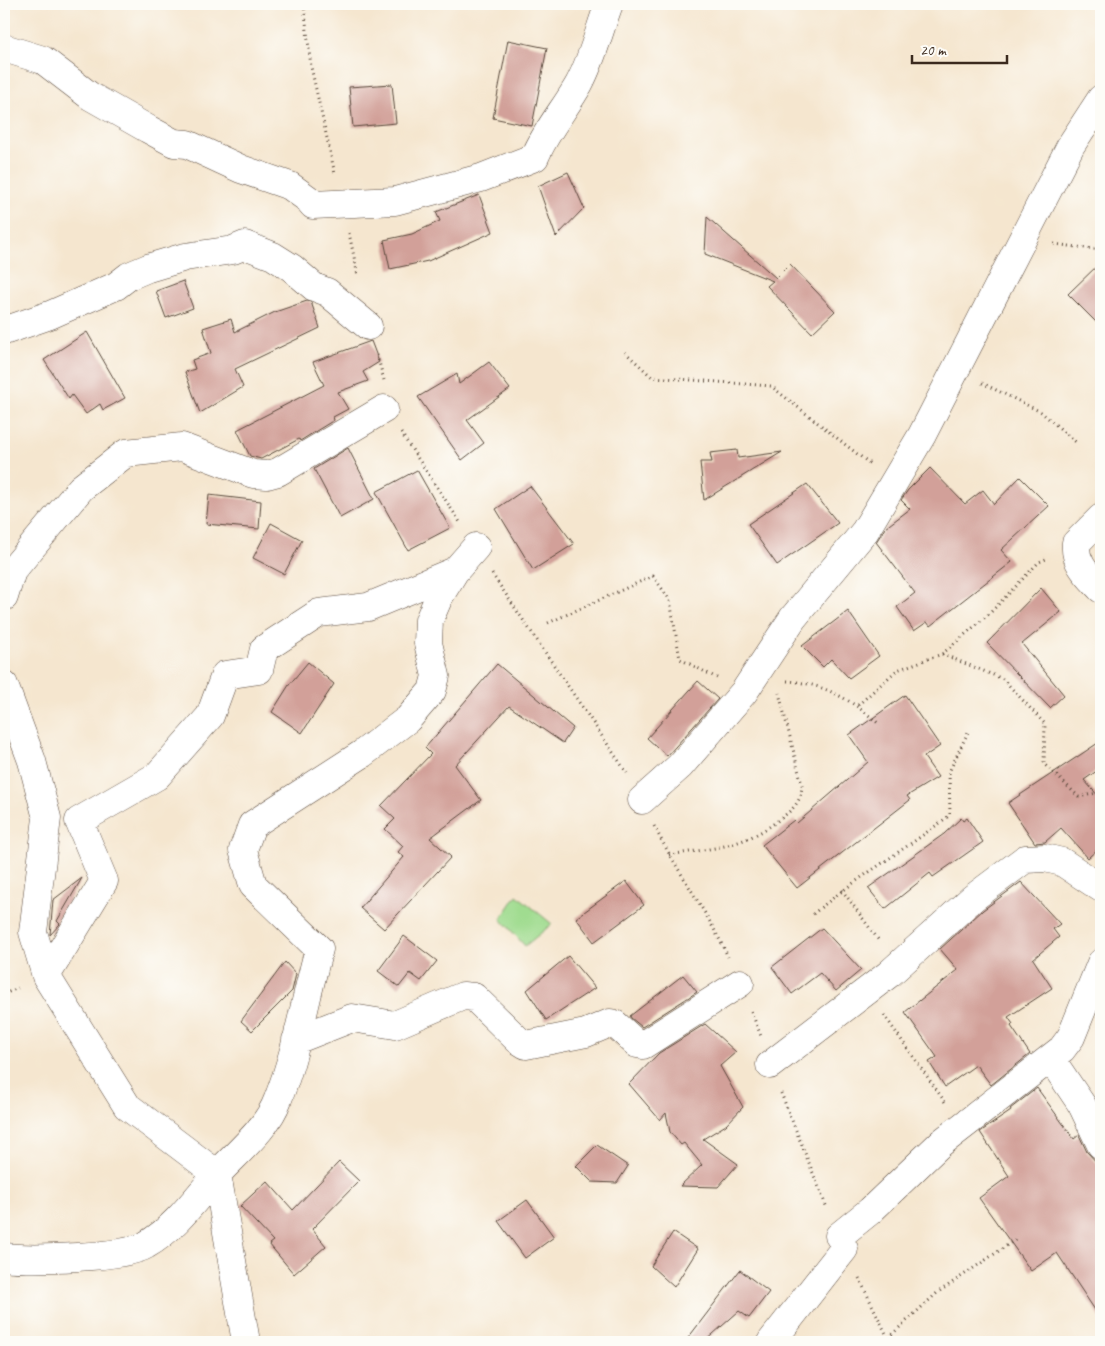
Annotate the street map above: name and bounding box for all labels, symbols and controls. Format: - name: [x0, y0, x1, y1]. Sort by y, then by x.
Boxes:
- scale bar: [912, 32, 1008, 64]
- text: 20 m: [920, 41, 947, 60]

